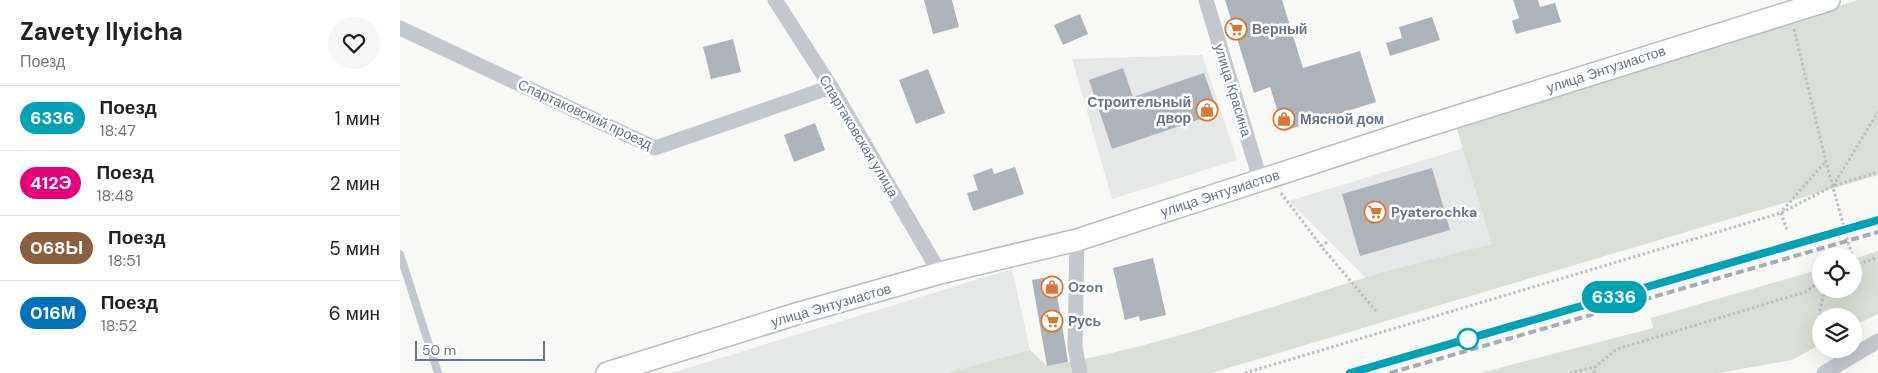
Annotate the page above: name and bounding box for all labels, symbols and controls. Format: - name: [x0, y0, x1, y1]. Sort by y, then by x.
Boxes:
- text: Zavety Ilyicha: [20, 16, 183, 47]
- button: heart: [328, 17, 380, 69]
- supermarket icon: Верный: [1224, 17, 1248, 41]
- place label: Верный: [1252, 20, 1307, 38]
- street label: улица Красина: [1210, 41, 1256, 139]
- street label: улица Энтузиастов: [1544, 41, 1668, 97]
- text: Поезд: [20, 51, 65, 72]
- street label: Спартаковская улица: [815, 72, 903, 201]
- street label: Спартаковский проезд: [515, 75, 655, 153]
- place label: Строительный двор: [1087, 93, 1191, 127]
- text: Поезд: [100, 95, 157, 120]
- shop icon: Строительный двор: [1195, 98, 1219, 122]
- text: 6336: [30, 106, 75, 130]
- text: 1 мин: [335, 106, 380, 131]
- shop icon: Мясной дом: [1272, 107, 1296, 131]
- place label: Мясной дом: [1300, 110, 1384, 128]
- text: 18:47: [100, 120, 136, 141]
- text: Поезд: [96, 160, 154, 185]
- street label: улица Энтузиастов: [1158, 165, 1282, 221]
- text: 412Э: [30, 171, 71, 195]
- text: 2 мин: [330, 171, 380, 196]
- text: 18:48: [96, 185, 134, 206]
- supermarket icon: Pyaterochka: [1363, 200, 1387, 224]
- place label: Pyaterochka: [1391, 203, 1477, 221]
- text: Поезд: [108, 225, 165, 250]
- text: 068Ы: [30, 236, 83, 260]
- text: 5 мин: [329, 236, 380, 261]
- map controls: [1812, 248, 1862, 358]
- button: locate: [1812, 248, 1862, 298]
- text: 18:51: [108, 250, 141, 271]
- shop icon: Ozon: [1040, 275, 1064, 299]
- place label: Ozon: [1068, 278, 1103, 296]
- street label: улица Энтузиастов: [769, 279, 893, 331]
- line badge: 6336: [1579, 281, 1649, 313]
- text: 6336: [1592, 285, 1636, 309]
- text: Поезд: [101, 290, 158, 315]
- text: 016М: [30, 301, 76, 325]
- text: 6 мин: [329, 301, 380, 326]
- button: layers: [1812, 308, 1862, 358]
- supermarket icon: Русь: [1040, 309, 1064, 333]
- place label: Русь: [1068, 312, 1102, 330]
- text: 18:52: [101, 315, 137, 336]
- unlabelled marker: [1457, 328, 1479, 350]
- scale bar: [415, 338, 545, 361]
- text: 50 m: [422, 341, 456, 359]

